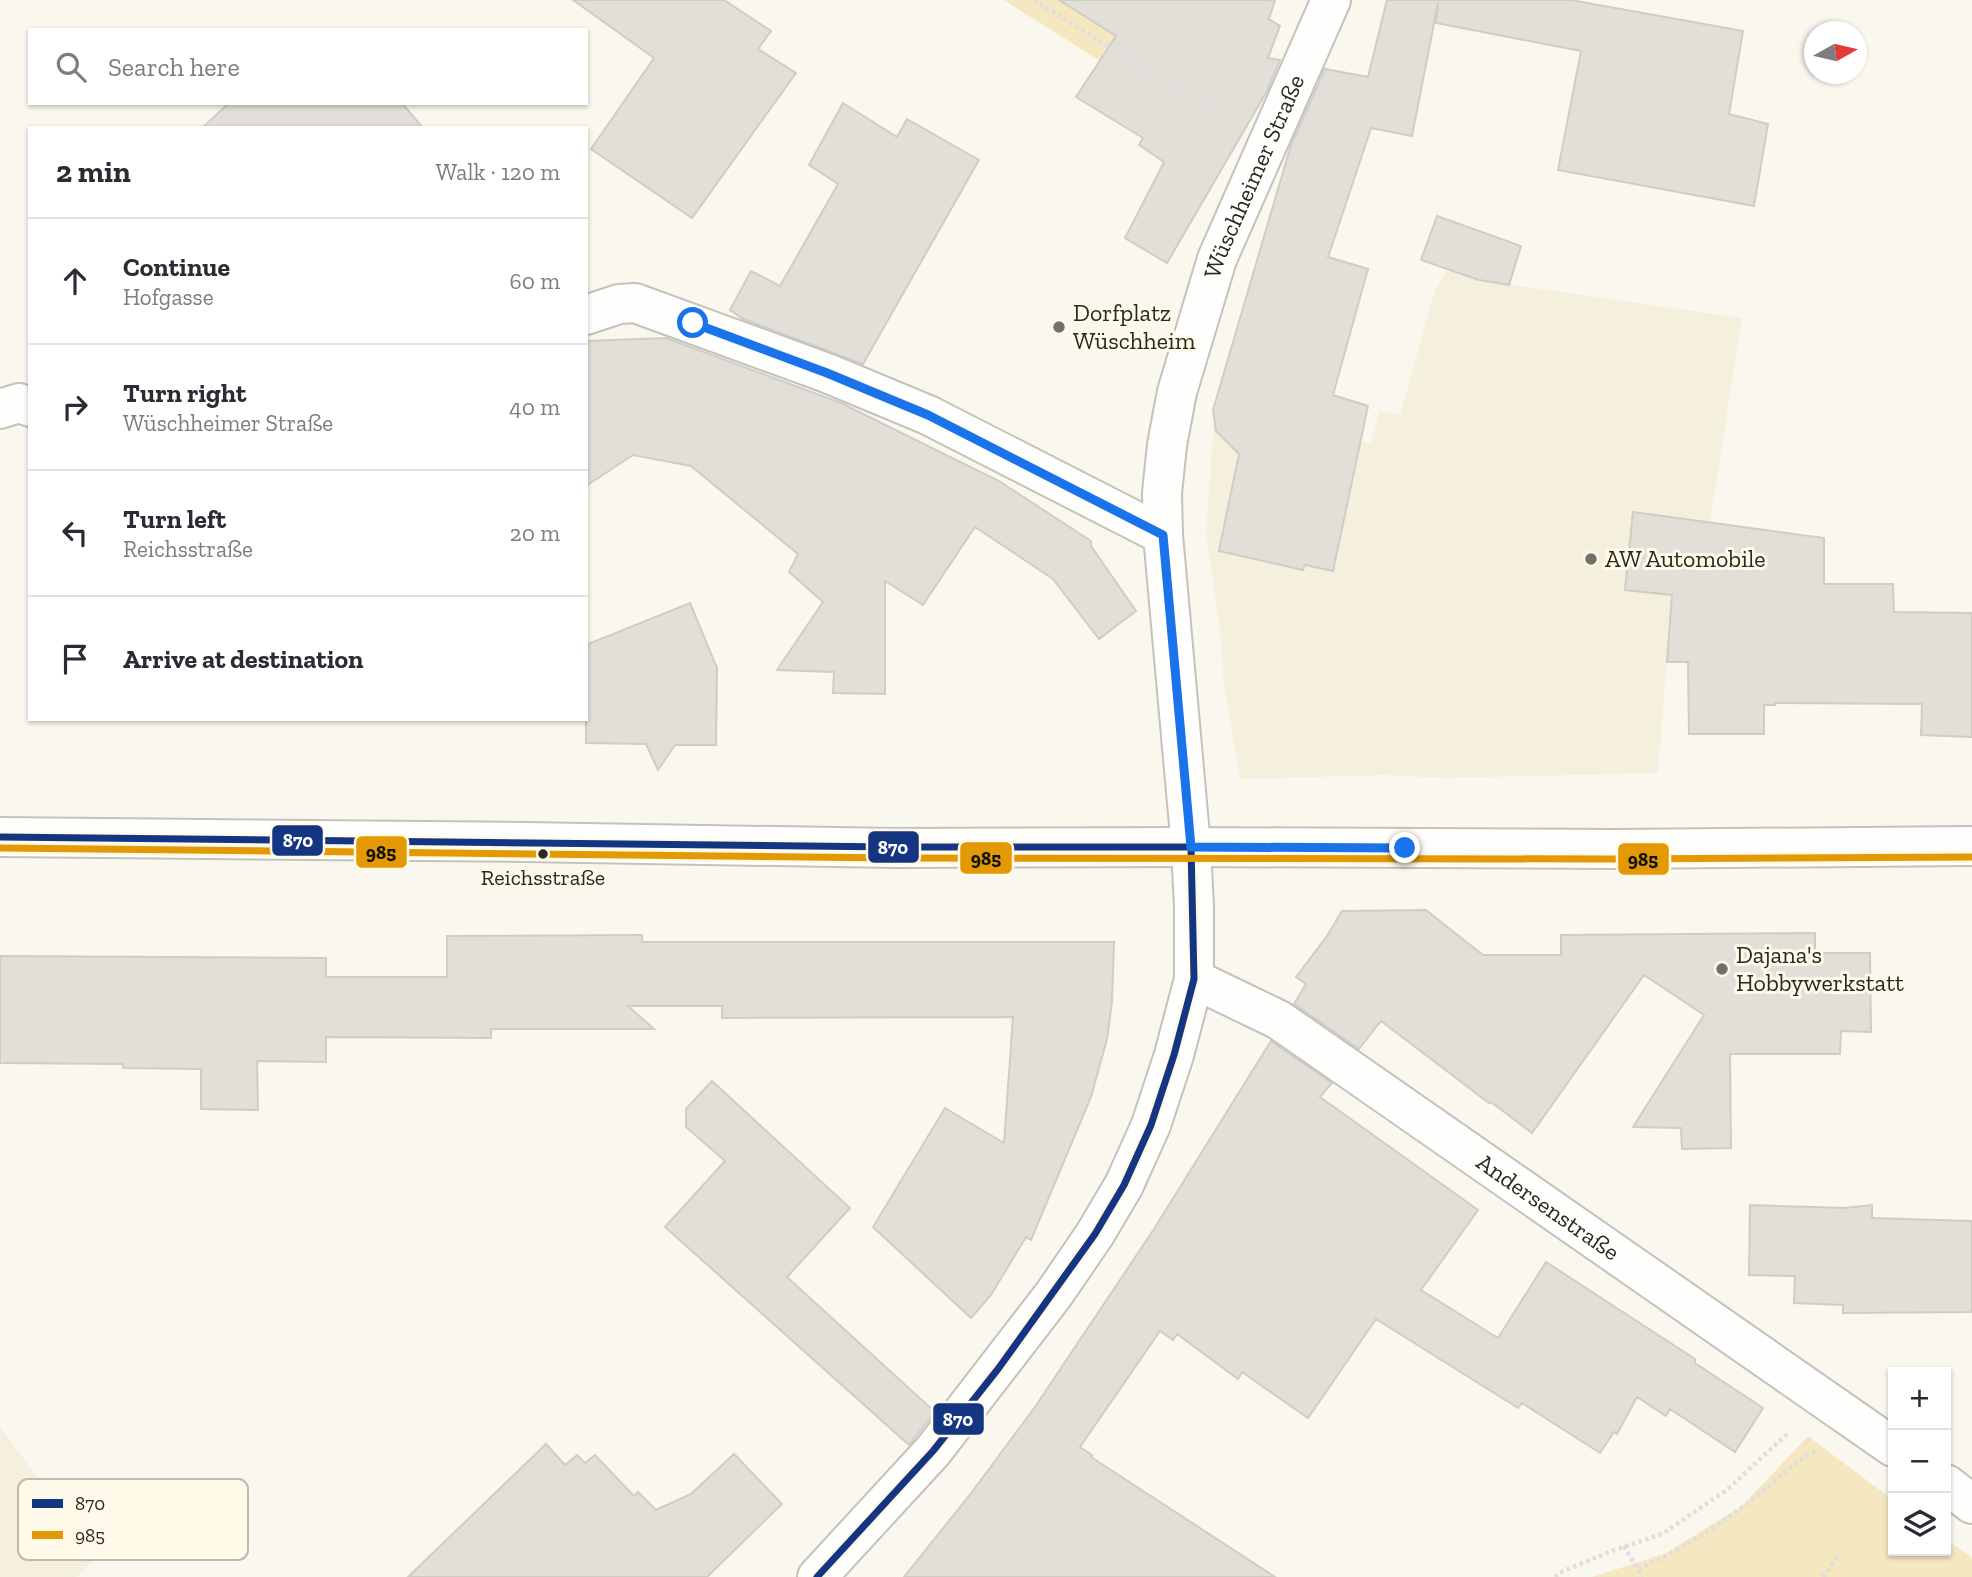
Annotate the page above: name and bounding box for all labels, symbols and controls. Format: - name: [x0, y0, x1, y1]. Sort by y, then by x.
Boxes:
- north arrow: [1804, 21, 1867, 84]
- search box: [28, 28, 588, 105]
- icon: search: [52, 48, 90, 86]
- text: Search here: [108, 51, 240, 83]
- street label: Wüschheimer Straße: [1197, 70, 1310, 281]
- text: 2 min: [56, 154, 131, 190]
- text: Walk · 120 m: [436, 158, 560, 186]
- text: Continue: [123, 251, 230, 283]
- icon: ahead: [56, 262, 94, 300]
- text: 60 m: [509, 267, 560, 295]
- text: Hofgasse: [123, 283, 213, 311]
- place label: Dorfplatz Wüschheim: [1073, 298, 1196, 355]
- route start: [677, 307, 708, 338]
- marker: Dorfplatz Wüschheim: [1051, 319, 1067, 335]
- text: Turn right: [123, 377, 246, 409]
- icon: right: [56, 388, 94, 426]
- text: 40 m: [509, 393, 560, 421]
- text: Wüschheimer Straße: [123, 409, 333, 437]
- text: Turn left: [123, 503, 226, 535]
- icon: left: [56, 514, 94, 552]
- text: 20 m: [510, 519, 560, 547]
- text: Reichsstraße: [123, 535, 253, 563]
- place label: AW Automobile: [1605, 544, 1766, 573]
- marker: AW Automobile: [1583, 551, 1599, 567]
- icon: arrive: [56, 640, 94, 678]
- text: Arrive at destination: [123, 643, 363, 675]
- line badge: 870: [271, 824, 324, 857]
- text: 870: [283, 829, 313, 852]
- line badge: 870: [867, 830, 920, 864]
- route end: [1389, 832, 1420, 863]
- line badge: 985: [355, 835, 408, 869]
- text: 870: [878, 836, 908, 859]
- text: 985: [366, 841, 396, 864]
- line badge: 985: [959, 841, 1013, 875]
- line badge: 985: [1617, 842, 1670, 876]
- marker: Reichsstraße: [536, 847, 550, 861]
- text: 985: [971, 847, 1001, 870]
- text: 985: [1628, 848, 1658, 871]
- place label: Reichsstraße: [481, 864, 605, 891]
- place label: Dajana's Hobbywerkstatt: [1736, 940, 1904, 997]
- marker: Dajana's Hobbywerkstatt: [1714, 961, 1730, 977]
- street label: Andersenstraße: [1471, 1147, 1625, 1266]
- map controls: [1888, 1367, 1951, 1556]
- button: +: [1888, 1367, 1951, 1430]
- line badge: 870: [932, 1402, 985, 1436]
- text: 870: [943, 1408, 973, 1431]
- button: −: [1888, 1430, 1951, 1493]
- legend: [18, 1479, 248, 1560]
- text: 870: [75, 1492, 105, 1515]
- button: layers: [1888, 1493, 1951, 1556]
- text: 985: [75, 1524, 105, 1547]

